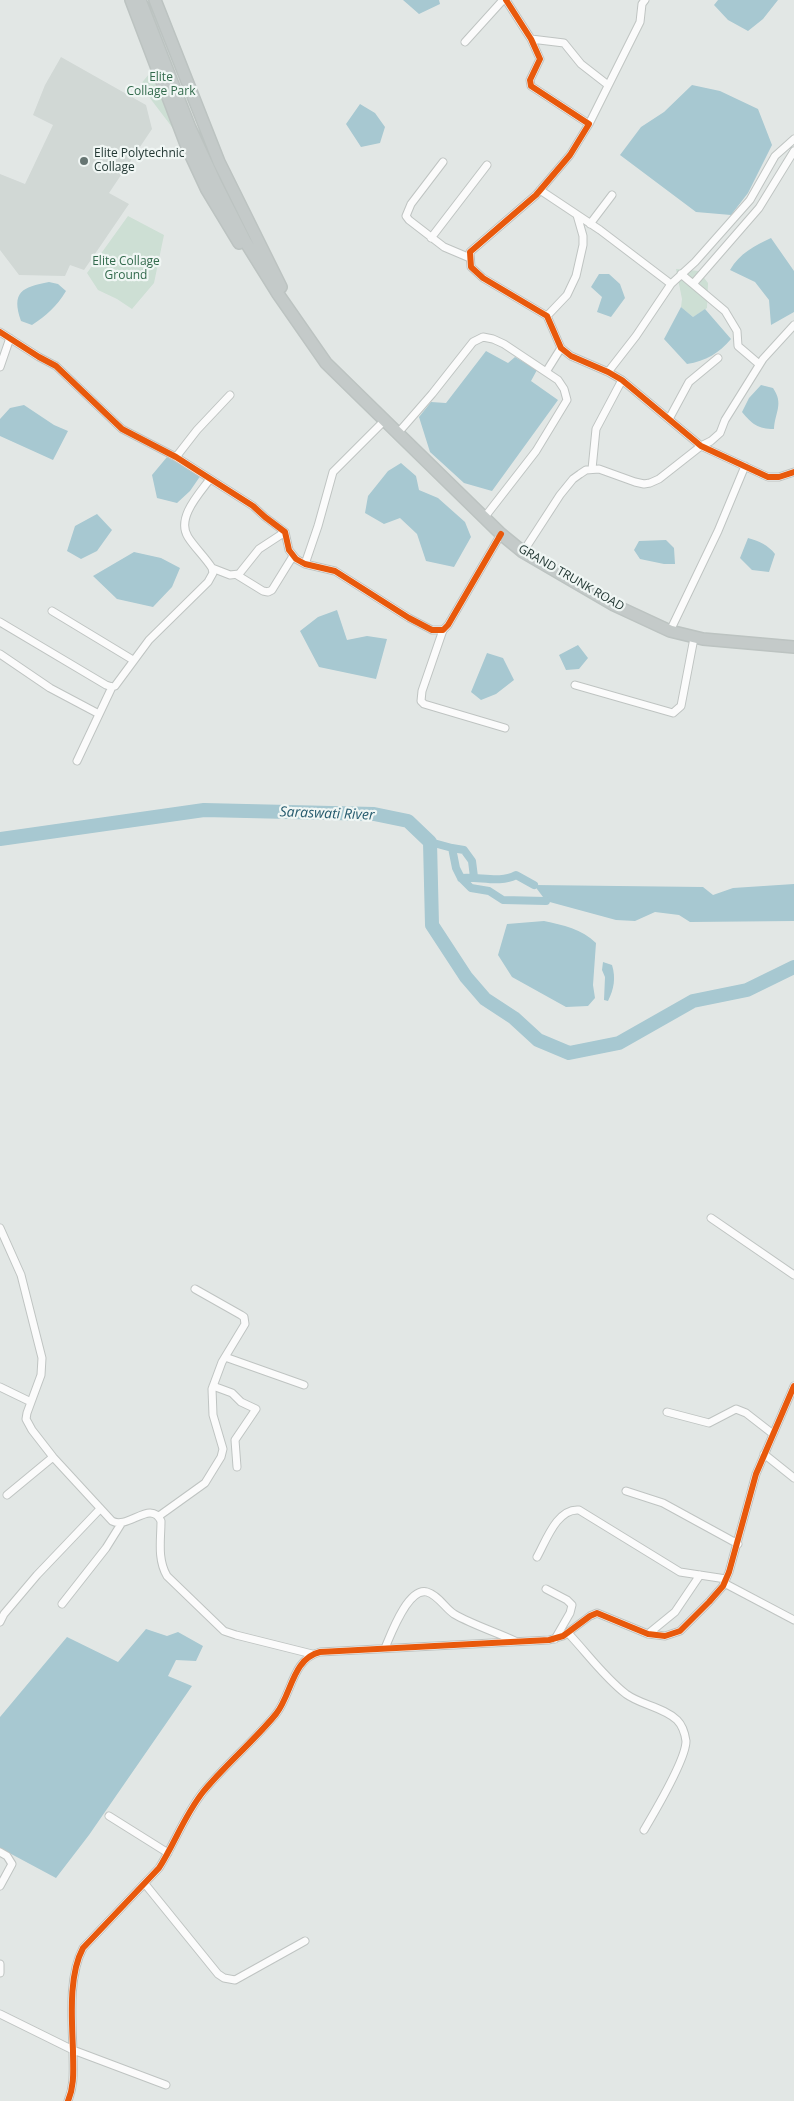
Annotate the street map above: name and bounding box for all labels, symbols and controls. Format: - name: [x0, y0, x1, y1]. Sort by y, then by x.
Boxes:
- park label: Elite Collage Park: [127, 71, 195, 99]
- place label: Elite Polytechnic Collage: [94, 147, 185, 175]
- marker: Elite Polytechnic Collage: [78, 155, 90, 167]
- park label: Elite Collage Ground: [92, 255, 160, 283]
- street label: GRAND TRUNK ROAD: [515, 542, 627, 614]
- water label: Saraswati River: [279, 804, 375, 824]

